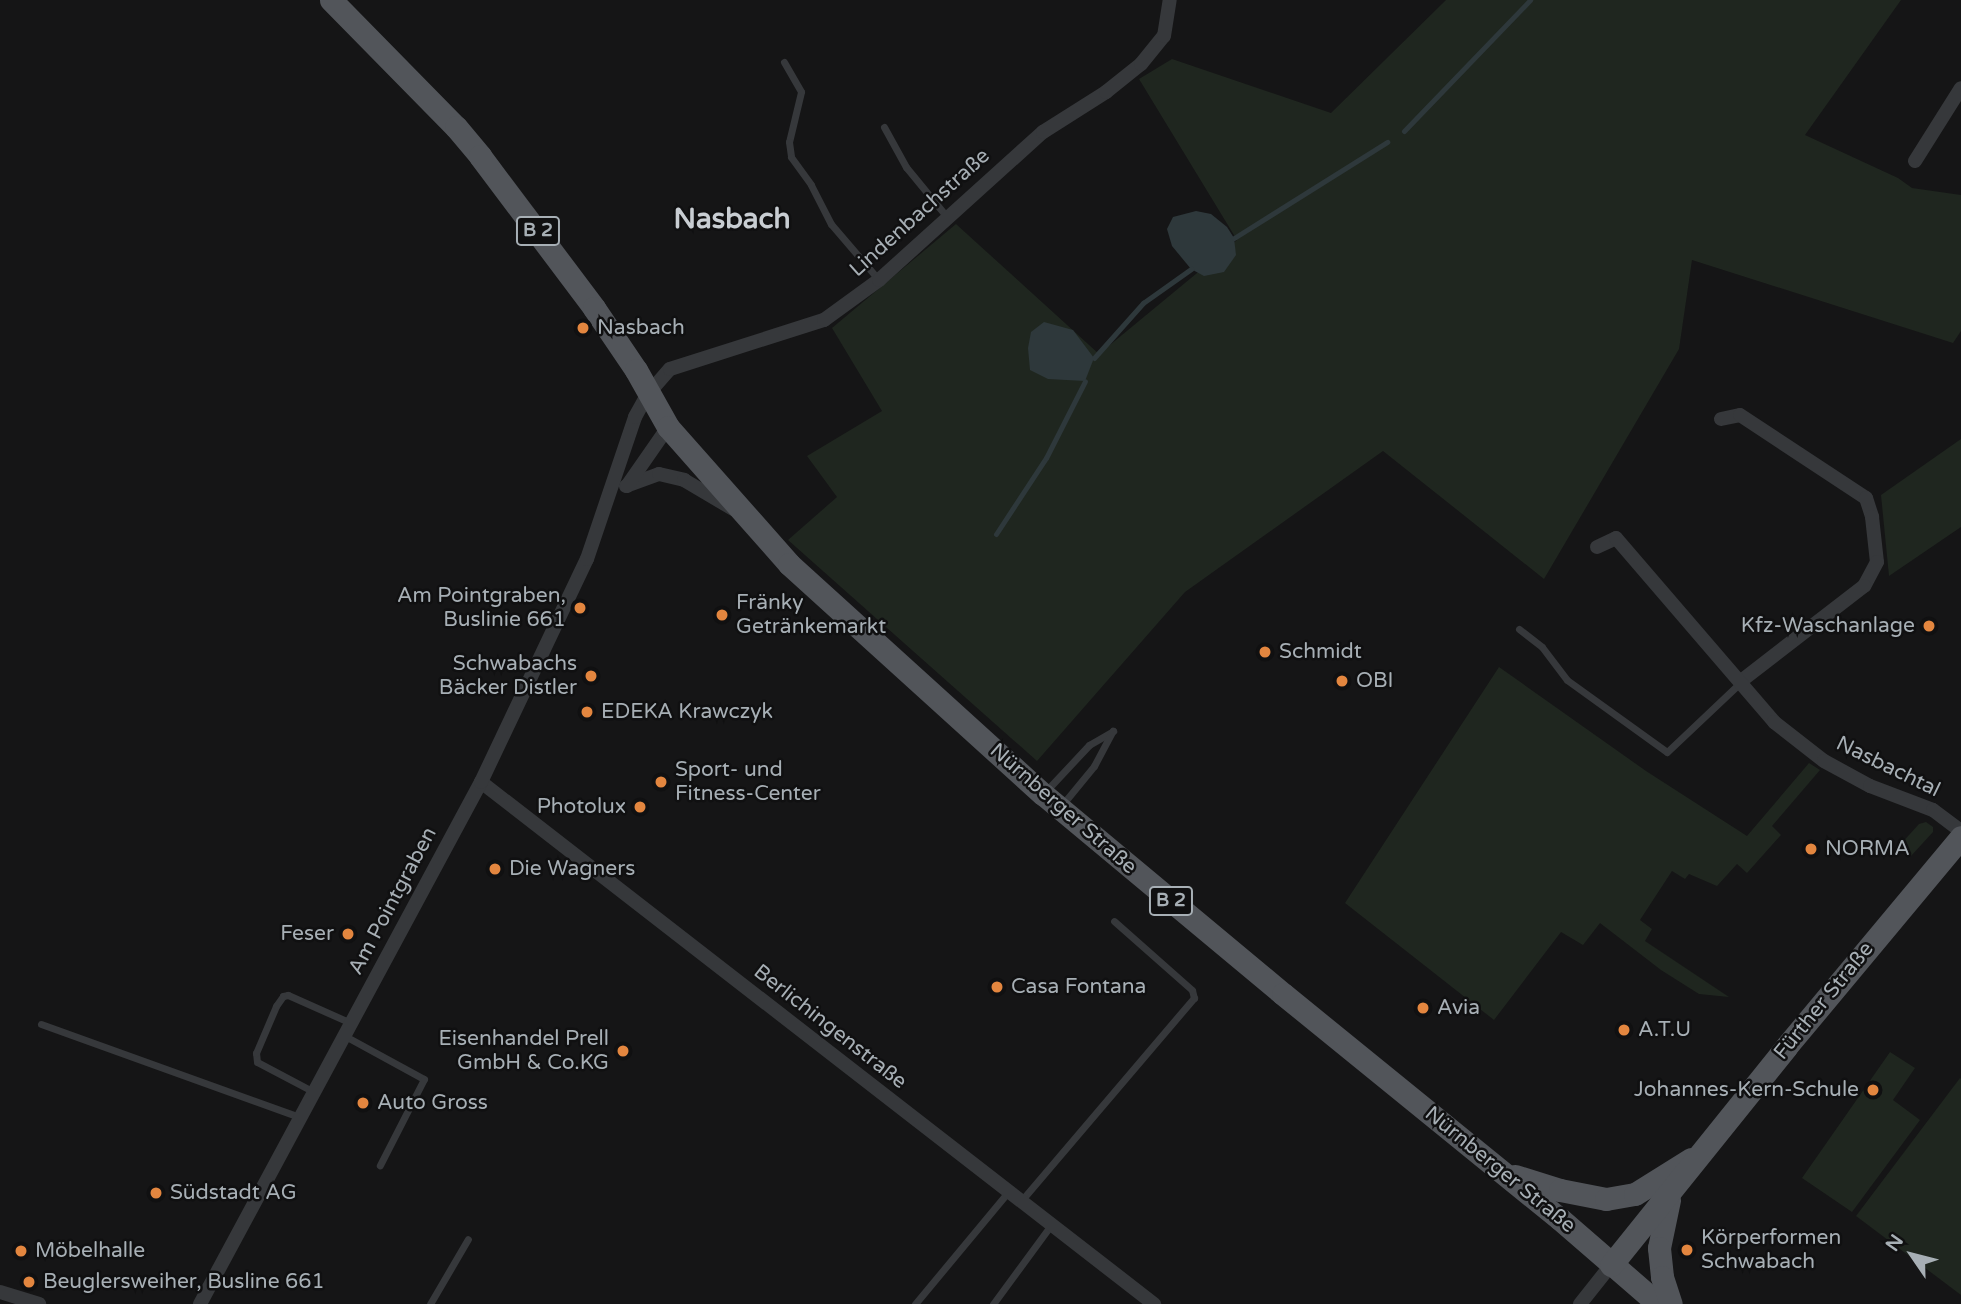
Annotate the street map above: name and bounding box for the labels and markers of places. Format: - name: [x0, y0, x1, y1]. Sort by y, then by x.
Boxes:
- place label: Nasbach: [597, 315, 685, 341]
- marker: Nasbach: [575, 320, 591, 336]
- place label: Am Pointgraben, Buslinie 661: [397, 583, 566, 633]
- place label: Fränky Getränkemarkt: [736, 590, 886, 640]
- marker: Am Pointgraben, Buslinie 661: [572, 600, 588, 616]
- marker: Fränky Getränkemarkt: [714, 607, 730, 623]
- place label: Kfz-Waschanlage: [1741, 613, 1915, 639]
- marker: Kfz-Waschanlage: [1921, 618, 1937, 634]
- place label: Schmidt: [1279, 639, 1362, 665]
- marker: Schmidt: [1257, 644, 1273, 660]
- place label: Schwabachs Bäcker Distler: [439, 651, 577, 701]
- marker: Schwabachs Bäcker Distler: [583, 668, 599, 684]
- place label: OBI: [1356, 668, 1394, 694]
- marker: OBI: [1334, 673, 1350, 689]
- place label: EDEKA Krawczyk: [601, 699, 773, 725]
- marker: EDEKA Krawczyk: [579, 704, 595, 720]
- place label: Sport- und Fitness-Center: [675, 757, 821, 807]
- marker: Sport- und Fitness-Center: [653, 774, 669, 790]
- place label: Photolux: [537, 794, 626, 820]
- marker: Photolux: [632, 799, 648, 815]
- place label: NORMA: [1825, 836, 1910, 862]
- marker: NORMA: [1803, 841, 1819, 857]
- place label: Die Wagners: [509, 856, 635, 882]
- marker: Die Wagners: [487, 861, 503, 877]
- place label: Feser: [280, 921, 334, 947]
- marker: Feser: [340, 926, 356, 942]
- place label: Casa Fontana: [1011, 974, 1146, 1000]
- marker: Casa Fontana: [989, 979, 1005, 995]
- place label: Avia: [1437, 995, 1480, 1021]
- marker: Avia: [1415, 1000, 1431, 1016]
- place label: A.T.U: [1638, 1017, 1691, 1043]
- marker: A.T.U: [1616, 1022, 1632, 1038]
- place label: Eisenhandel Prell GmbH & Co.KG: [438, 1026, 609, 1076]
- marker: Eisenhandel Prell GmbH & Co.KG: [615, 1043, 631, 1059]
- place label: Johannes-Kern-Schule: [1634, 1077, 1859, 1103]
- marker: Johannes-Kern-Schule: [1865, 1082, 1881, 1098]
- place label: Auto Gross: [377, 1090, 488, 1116]
- marker: Auto Gross: [355, 1095, 371, 1111]
- place label: Südstadt AG: [170, 1180, 297, 1206]
- marker: Südstadt AG: [148, 1185, 164, 1201]
- place label: Körperformen Schwabach: [1701, 1225, 1841, 1275]
- place label: Möbelhalle: [35, 1238, 145, 1264]
- marker: Körperformen Schwabach: [1679, 1242, 1695, 1258]
- marker: Möbelhalle: [13, 1243, 29, 1259]
- place label: Beuglersweiher, Busline 661: [43, 1269, 325, 1295]
- marker: Beuglersweiher, Busline 661: [21, 1274, 37, 1290]

